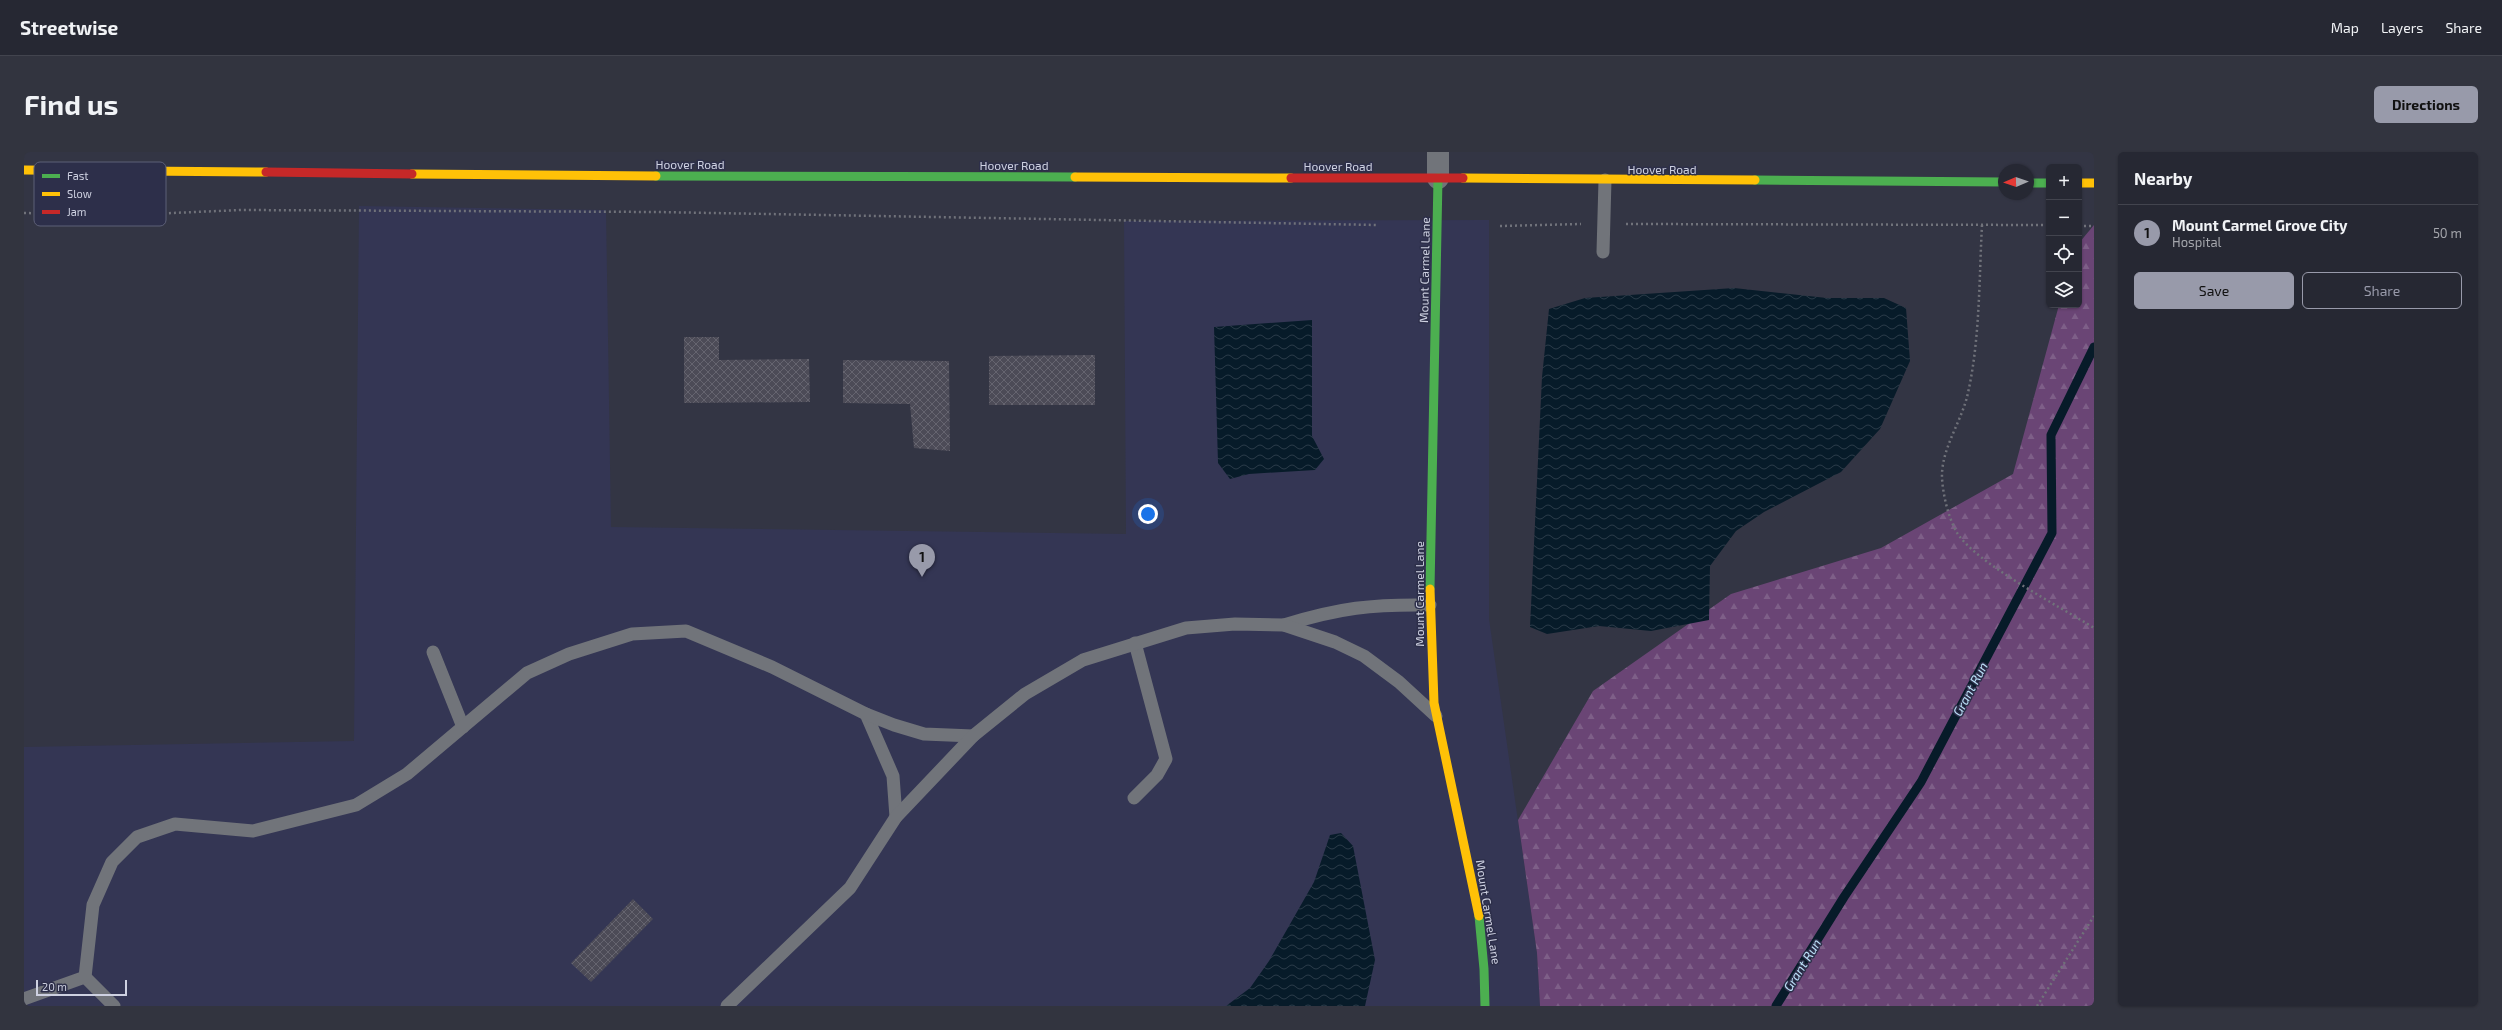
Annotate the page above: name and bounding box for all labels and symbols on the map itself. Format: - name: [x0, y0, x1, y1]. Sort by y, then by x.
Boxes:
- street label: Hoover Road: [655, 157, 725, 171]
- street label: Hoover Road: [979, 158, 1049, 172]
- street label: Hoover Road: [1303, 159, 1373, 173]
- legend: [34, 162, 166, 226]
- street label: Hoover Road: [1627, 162, 1697, 176]
- north arrow: [1998, 164, 2034, 200]
- text: Fast: [67, 169, 89, 182]
- text: Slow: [67, 187, 92, 200]
- text: Jam: [67, 205, 86, 218]
- street label: Mount Carmel Lane: [1416, 217, 1432, 323]
- your location: [1138, 504, 1158, 524]
- street label: Mount Carmel Lane: [1412, 541, 1426, 647]
- pin: 1: [909, 544, 935, 577]
- water label: Grant Run: [1949, 659, 1991, 719]
- street label: Mount Carmel Lane: [1474, 859, 1504, 965]
- water label: Grant Run: [1780, 936, 1824, 994]
- scale bar: [36, 978, 127, 997]

